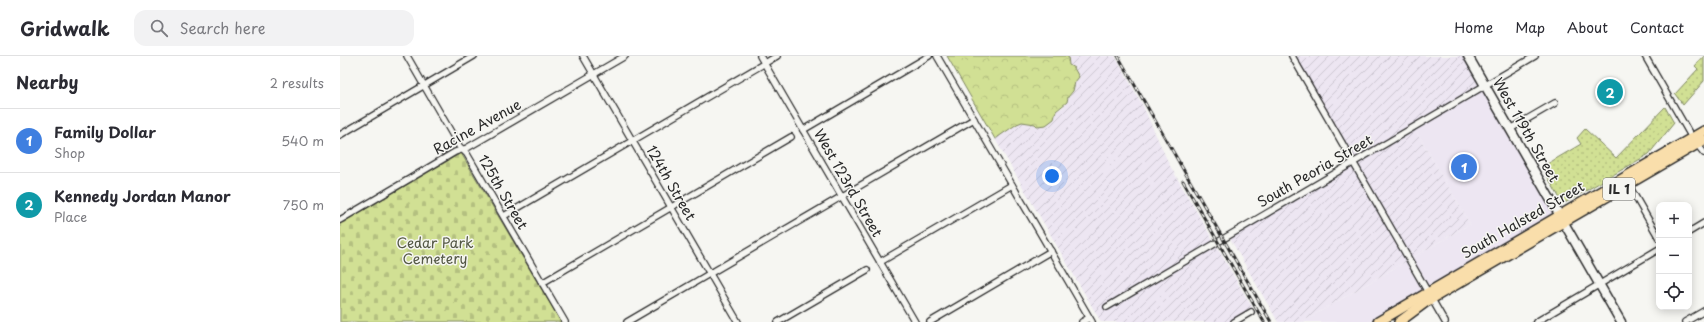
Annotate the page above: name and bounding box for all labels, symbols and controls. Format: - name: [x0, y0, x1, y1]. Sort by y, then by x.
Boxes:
- search box: [134, 10, 414, 46]
- text: Gridwalk: [20, 14, 110, 42]
- text: Search here: [180, 16, 265, 39]
- icon: search: [148, 17, 170, 39]
- text: Home: [1454, 17, 1493, 38]
- text: Map: [1515, 17, 1545, 38]
- text: About: [1567, 17, 1608, 38]
- text: Contact: [1630, 17, 1684, 38]
- text: Nearby: [16, 69, 78, 95]
- text: 2 results: [270, 73, 324, 92]
- street label: West 119th Street: [1488, 73, 1565, 186]
- pin: 2: [1597, 77, 1623, 107]
- street label: Racine Avenue: [429, 93, 525, 159]
- text: Family Dollar: [54, 120, 156, 143]
- street label: West 123rd Street: [809, 125, 888, 241]
- street label: South Peoria Street: [1253, 129, 1377, 212]
- text: 1: [26, 131, 32, 150]
- text: 540 m: [281, 131, 324, 150]
- street label: 124th Street: [641, 141, 702, 224]
- text: Shop: [54, 143, 85, 162]
- street label: 125th Street: [473, 150, 534, 233]
- pin: 1: [1451, 152, 1477, 182]
- your location: [1042, 166, 1062, 186]
- street label: South Halsted Street: [1457, 176, 1589, 263]
- road number: IL 1: [1603, 178, 1635, 200]
- text: Kennedy Jordan Manor: [54, 184, 231, 207]
- text: 2: [24, 195, 34, 214]
- text: 750 m: [283, 195, 324, 214]
- map controls: [1656, 202, 1692, 310]
- button: +: [1656, 202, 1692, 238]
- text: Place: [54, 207, 87, 226]
- park label: Cedar Park Cemetery: [397, 232, 474, 269]
- button: −: [1656, 238, 1692, 274]
- button: locate: [1656, 274, 1692, 310]

